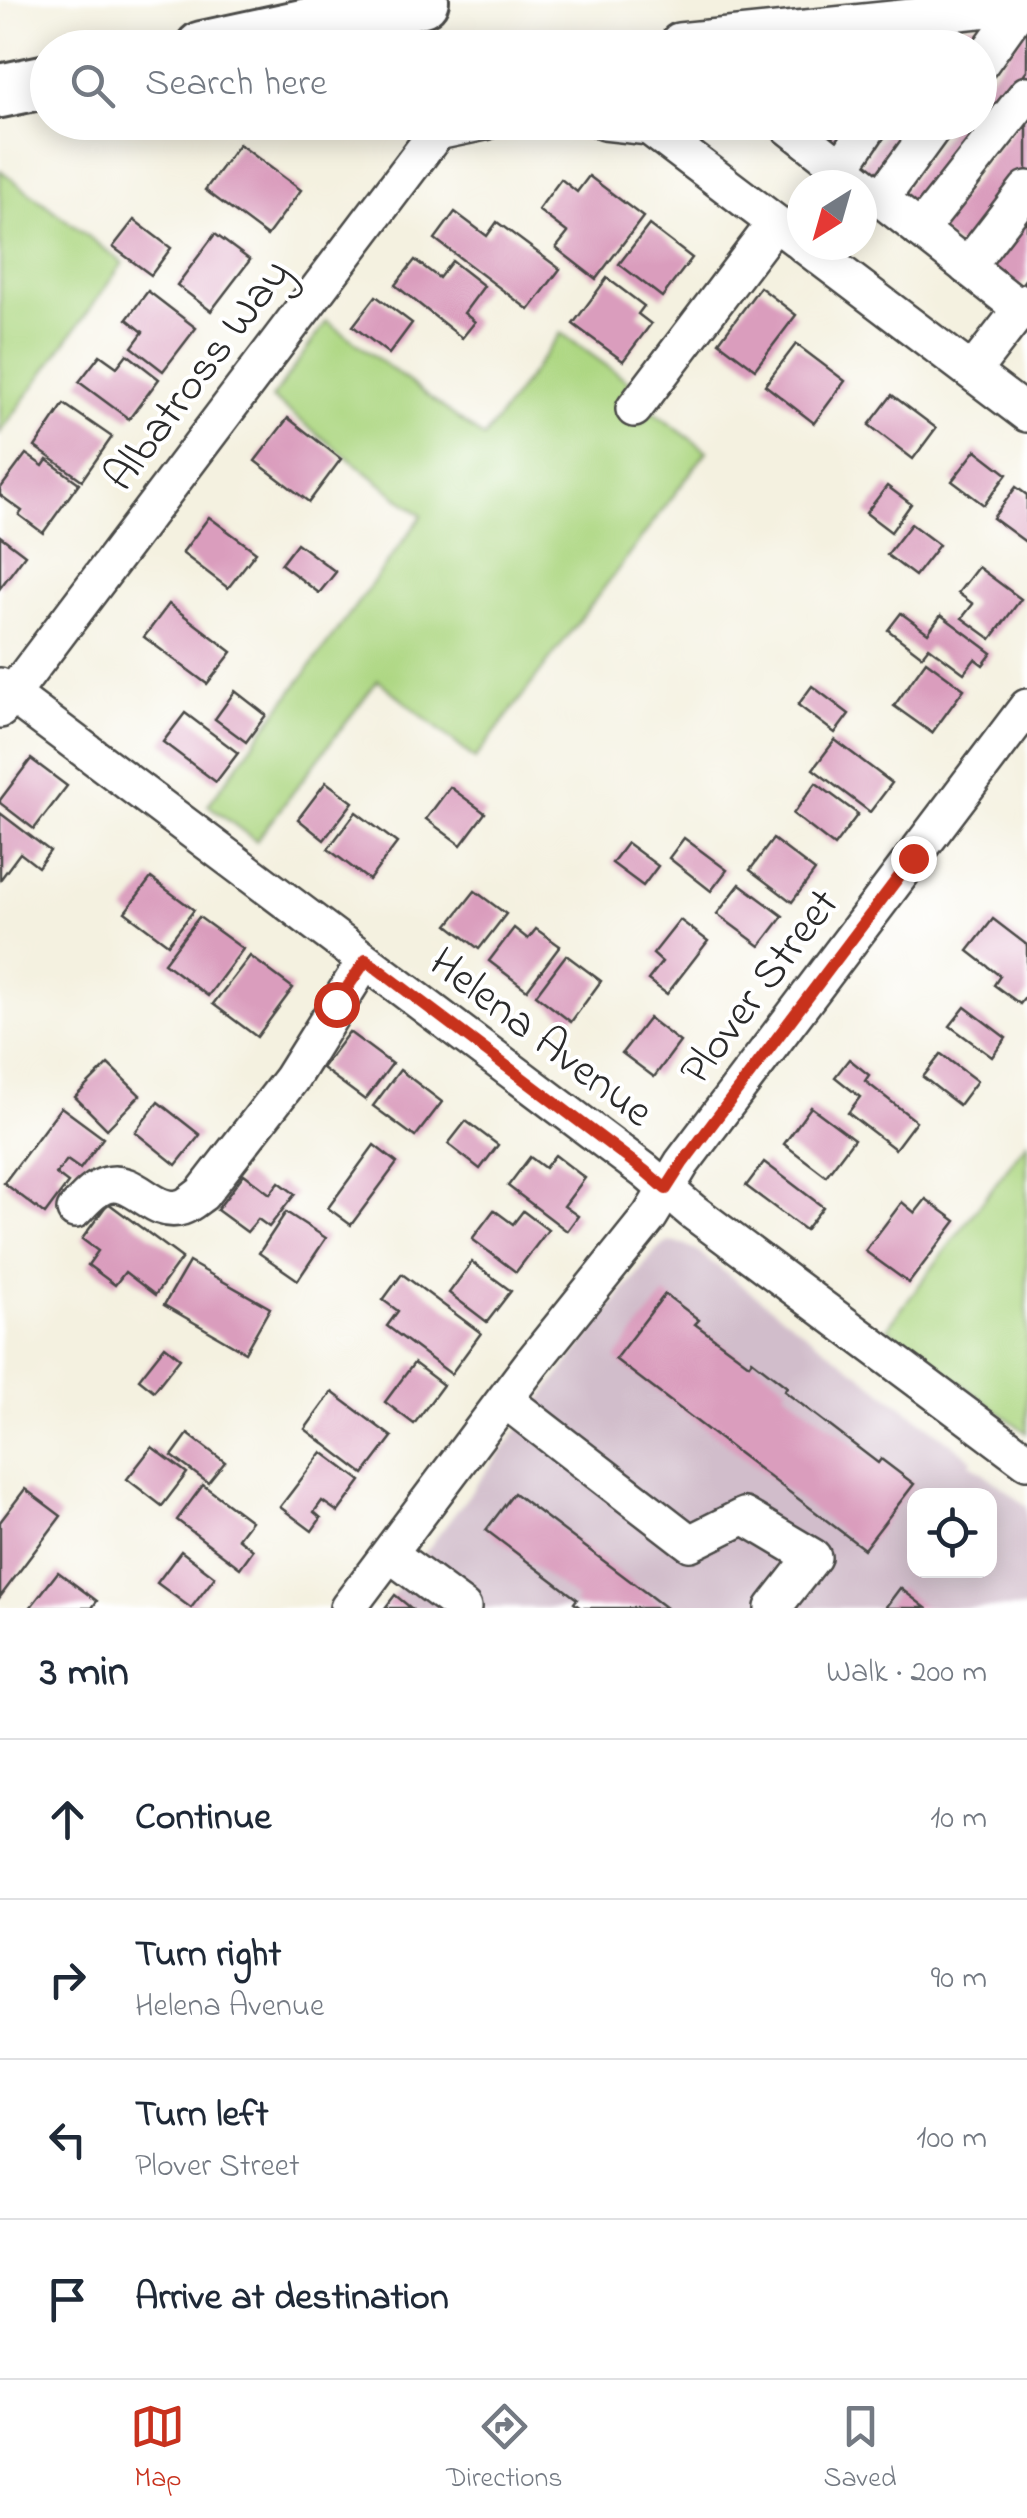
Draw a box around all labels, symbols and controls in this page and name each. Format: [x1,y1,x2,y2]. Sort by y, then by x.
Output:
search box [30,30,997,140]
text: Search here [145,57,327,113]
icon: search [65,58,120,113]
north arrow [787,170,877,260]
street label: Albatross Way [89,246,309,507]
route end [891,836,937,882]
street label: Plover Street [665,876,857,1100]
street label: Helena Avenue [414,933,667,1146]
route start [314,982,360,1028]
map controls [907,1488,997,1578]
button: locate [907,1488,997,1578]
text: 3 min [40,1643,129,1704]
text: Walk · 200 m [826,1650,987,1697]
text: Continue [135,1791,271,1847]
icon: ahead [40,1792,95,1847]
text: 10 m [930,1796,987,1843]
text: Turn right [135,1928,281,1984]
icon: right [40,1952,95,2007]
text: 90 m [931,1956,987,2003]
text: Helena Avenue [135,1984,324,2031]
text: Turn left [135,2088,268,2144]
icon: left [40,2112,95,2167]
text: 100 m [916,2116,987,2163]
text: Plover Street [135,2144,300,2191]
text: Arrive at destination [135,2271,449,2327]
icon: arrive [40,2272,95,2327]
tab: Map [130,2399,185,2500]
tab: Directions [446,2399,563,2500]
tab: Saved [824,2399,897,2500]

